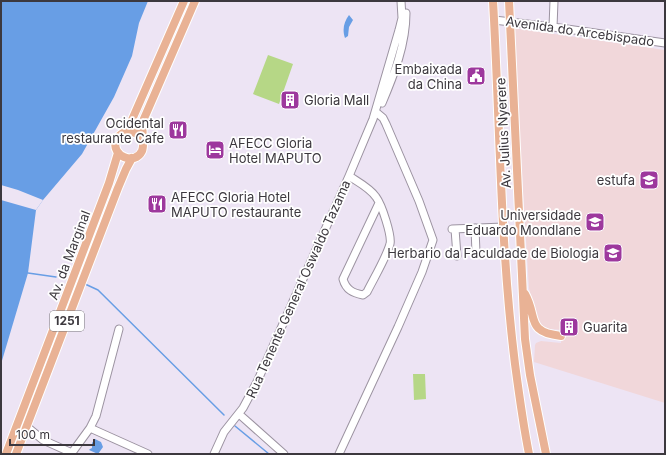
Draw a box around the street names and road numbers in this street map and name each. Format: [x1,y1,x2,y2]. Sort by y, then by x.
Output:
street label: Avenida do Arcebispado [505,13,655,49]
street label: Av. Julius Nyerere [492,77,514,189]
street label: Rua Tenente General Oswaldo Tazama [242,177,354,401]
street label: Av. da Marginal [45,208,93,302]
road number: 1251 [50,311,84,331]

